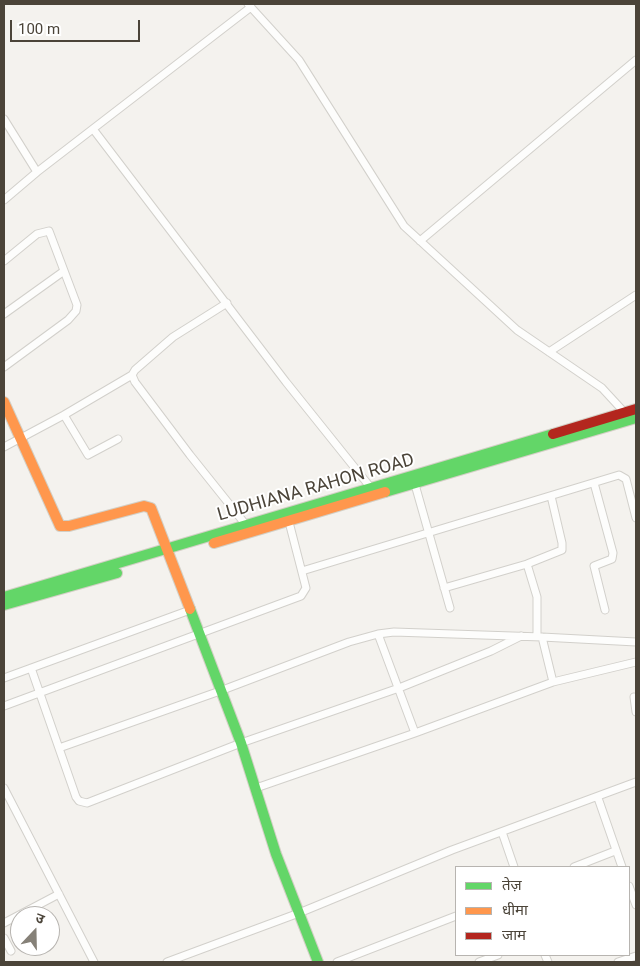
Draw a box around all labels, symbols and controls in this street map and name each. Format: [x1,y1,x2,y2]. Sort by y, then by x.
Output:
scale bar [12,10,142,42]
text: 100 m [18,20,60,38]
street label: LUDHIANA RAHON ROAD [215,450,417,526]
legend [455,866,630,956]
text: तेज़ [502,876,522,894]
text: धीमा [502,901,528,919]
north arrow [10,906,60,956]
text: उ [33,909,47,927]
text: जाम [502,926,526,944]

